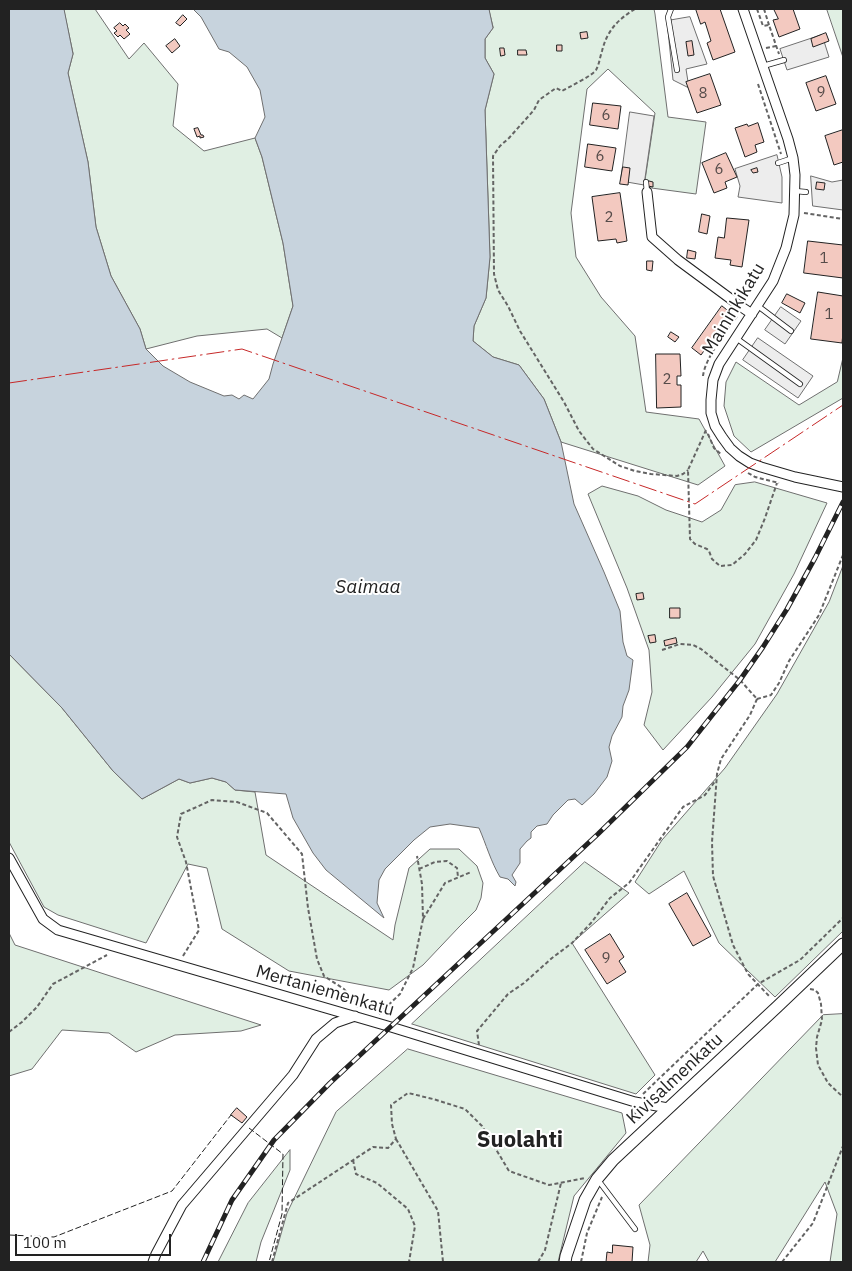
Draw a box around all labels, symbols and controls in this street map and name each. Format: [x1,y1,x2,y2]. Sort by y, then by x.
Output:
house number: 9 [817,84,825,102]
house number: 8 [699,85,707,103]
house number: 6 [602,107,610,125]
house number: 6 [596,148,604,166]
house number: 6 [715,161,723,179]
house number: 2 [605,209,613,227]
house number: 1 [820,250,828,268]
street label: Maininkikatu [698,259,770,359]
house number: 1 [825,306,833,324]
house number: 2 [663,371,671,389]
water label: Saimaa [335,577,401,599]
house number: 9 [602,950,610,968]
street label: Mertaniemenkatu [253,961,397,1021]
street label: Kivisalmenkatu [622,1029,728,1129]
district label: Suolahti [477,1128,563,1154]
scale bar [18,1224,174,1256]
text: 100 m [23,1233,67,1252]

